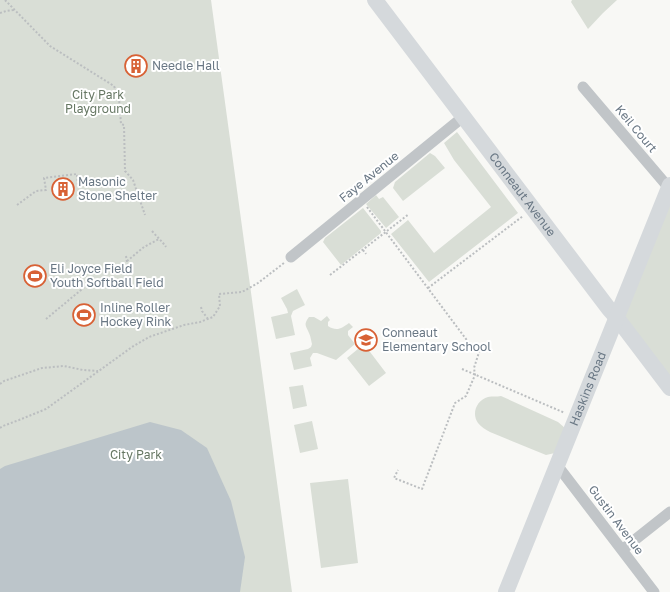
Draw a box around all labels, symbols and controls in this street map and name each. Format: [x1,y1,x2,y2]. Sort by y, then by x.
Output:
building icon: Needle Hall [123,53,149,79]
place label: Needle Hall [152,58,220,73]
park label: City Park Playground [65,87,131,116]
street label: Keil Court [612,102,661,156]
street label: Faye Avenue [336,148,402,205]
street label: Conneaut Avenue [486,149,559,239]
place label: Masonic Stone Shelter [78,174,157,203]
building icon: Masonic Stone Shelter [50,176,76,202]
place label: Eli Joyce Field Youth Softball Field [50,261,164,290]
sports icon: Eli Joyce Field Youth Softball Field [22,263,48,289]
place label: Inline Roller Hockey Rink [100,300,172,329]
sports icon: Inline Roller Hockey Rink [71,302,97,328]
place label: Conneaut Elementary School [382,325,491,354]
school or university icon: Conneaut Elementary School [353,327,379,353]
street label: Haskins Road [566,349,609,428]
park label: City Park [110,447,162,462]
street label: Gustin Avenue [585,482,647,557]

